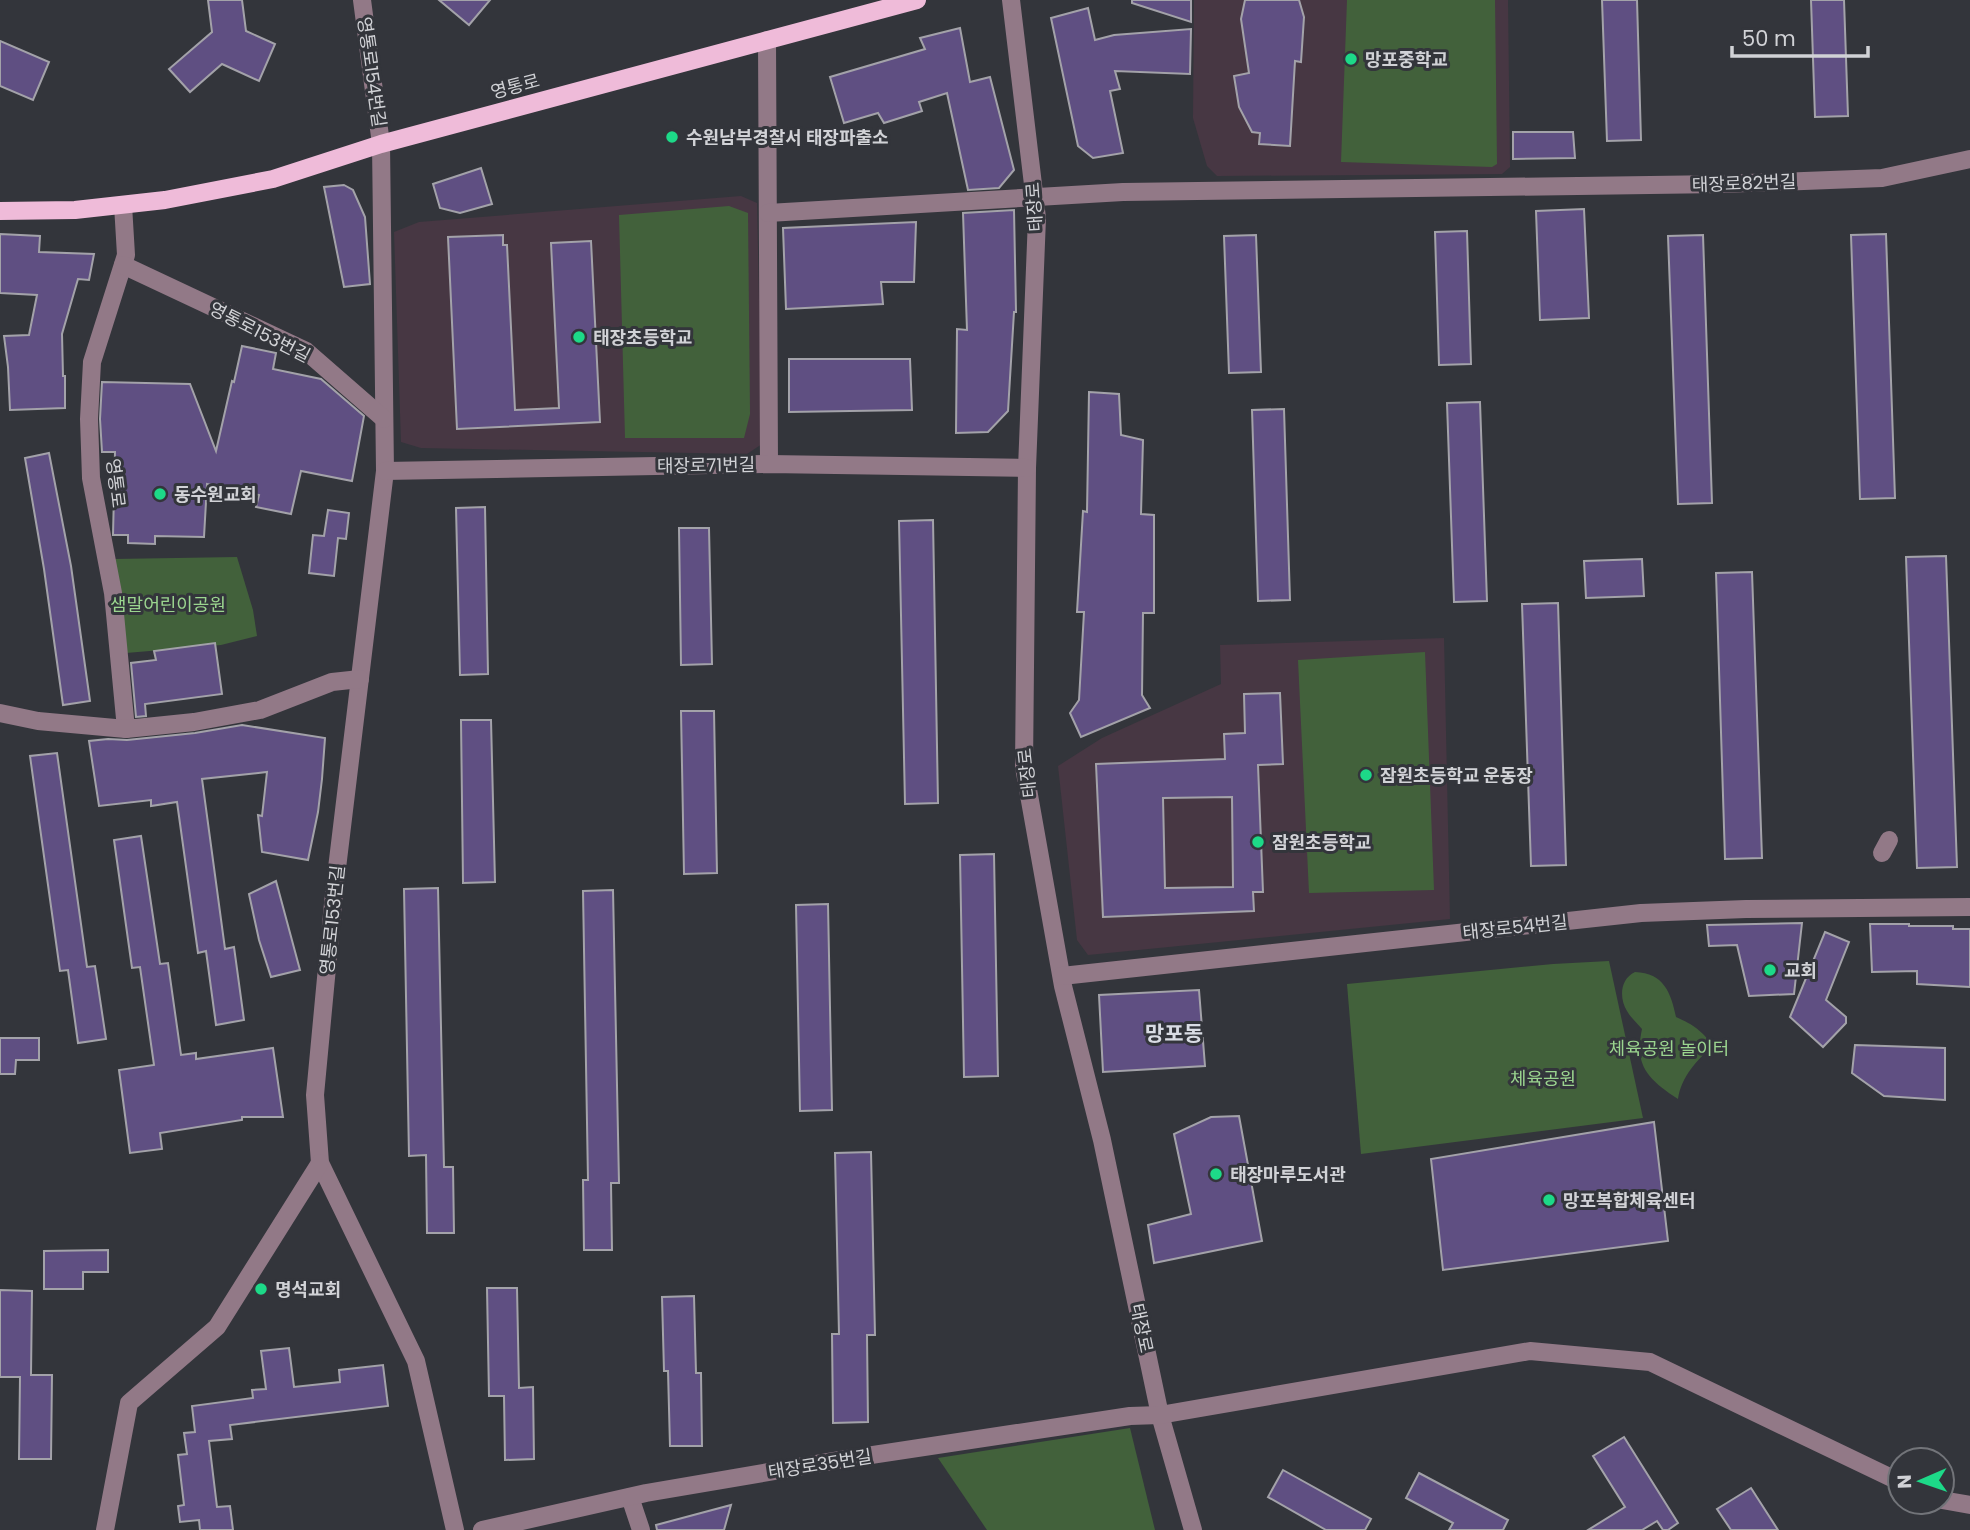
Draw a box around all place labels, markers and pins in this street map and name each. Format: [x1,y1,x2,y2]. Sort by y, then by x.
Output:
place label: 망포중학교 [1365,47,1448,72]
marker: 망포중학교 [1343,51,1359,67]
place label: 수원남부경찰서 태장파출소 [686,125,889,150]
marker: 수원남부경찰서 태장파출소 [664,129,680,145]
place label: 태장초등학교 [593,325,692,350]
marker: 태장초등학교 [571,329,587,345]
place label: 동수원교회 [174,482,257,507]
marker: 동수원교회 [152,486,168,502]
place label: 잠원초등학교 운동장 [1380,763,1533,788]
marker: 잠원초등학교 운동장 [1358,767,1374,783]
place label: 잠원초등학교 [1272,830,1371,855]
marker: 잠원초등학교 [1250,834,1266,850]
place label: 교회 [1784,958,1817,983]
marker: 교회 [1762,962,1778,978]
place label: 태장마루도서관 [1230,1162,1346,1187]
marker: 태장마루도서관 [1208,1166,1224,1182]
place label: 망포복합체육센터 [1563,1188,1695,1213]
marker: 망포복합체육센터 [1541,1192,1557,1208]
place label: 명석교회 [275,1277,341,1302]
marker: 명석교회 [253,1281,269,1297]

